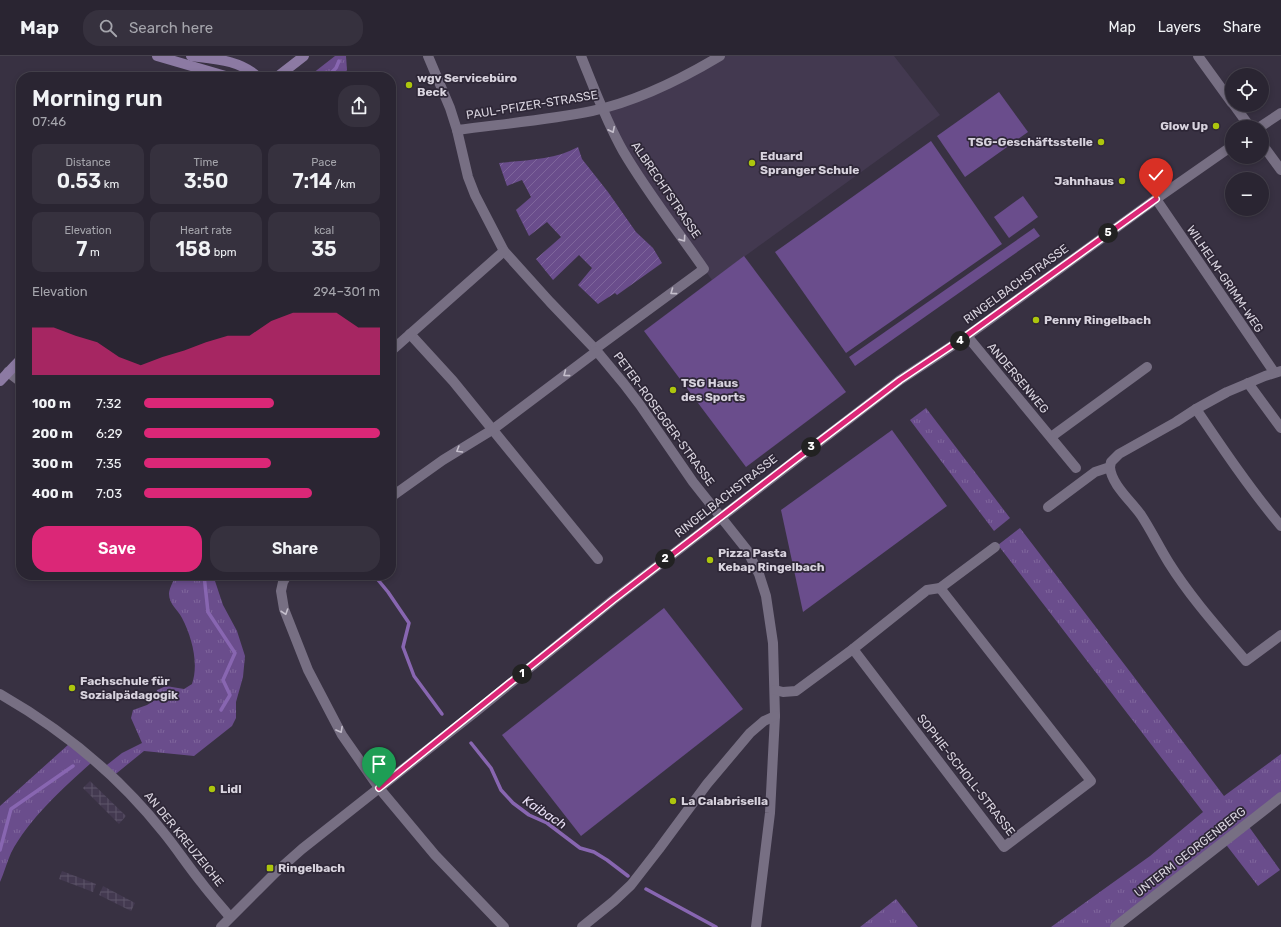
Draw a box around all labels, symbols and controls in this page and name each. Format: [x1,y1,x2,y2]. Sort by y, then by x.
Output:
search box [83,10,363,46]
text: Map [20,16,59,39]
icon: search [97,17,119,39]
text: Search here [129,19,213,37]
text: Map [1109,19,1136,36]
text: Layers [1158,19,1201,36]
text: Share [1223,19,1261,36]
map controls [1225,68,1269,216]
button: locate [1225,68,1269,112]
place label: wgv Servicebüro Beck [417,71,517,99]
marker: wgv Servicebüro Beck [404,80,414,90]
text: Morning run [32,85,163,112]
button: share [338,85,380,127]
street label: PAUL-PFIZER-STRASSE [465,88,599,122]
text: 07:46 [32,114,66,129]
place label: Glow Up [1160,119,1208,133]
button: + [1225,120,1269,164]
marker: Glow Up [1211,121,1221,131]
one-way arrow [607,126,615,134]
place label: TSG-Geschäftsstelle [968,135,1093,149]
marker: TSG-Geschäftsstelle [1096,137,1106,147]
street label: ALBRECHTSTRASSE [628,139,704,241]
place label: Eduard Spranger Schule [760,149,859,177]
text: Distance [65,156,111,169]
text: Time [194,156,218,169]
text: Pace [311,156,337,169]
marker: Eduard Spranger Schule [747,158,757,168]
pin [1139,158,1173,199]
icon: check [1145,164,1167,186]
text: 0.53 [57,169,101,193]
text: 3:50 [184,169,228,193]
text: 7:14 [292,169,332,193]
button: − [1225,172,1269,216]
place label: Jahnhaus [1054,174,1114,188]
marker: Jahnhaus [1117,176,1127,186]
text: km [101,178,119,191]
text: /km [332,178,356,191]
pin: 5 [1098,223,1118,243]
street label: WILHELM-GRIMM-WEG [1184,223,1266,335]
text: Elevation [64,224,112,237]
text: Heart rate [180,224,232,237]
text: kcal [314,224,334,237]
text: 5 [1104,226,1112,239]
one-way arrow [678,235,686,242]
text: 7 [76,237,87,261]
text: 158 [175,237,211,261]
text: 35 [311,237,337,261]
street label: RINGELBACHSTRASSE [961,241,1071,327]
text: m [87,246,100,259]
text: bpm [211,246,237,259]
text: Elevation [32,284,88,299]
text: 294–301 m [313,284,380,299]
one-way arrow [670,287,677,295]
place label: Penny Ringelbach [1044,313,1151,327]
marker: Penny Ringelbach [1031,315,1041,325]
pin: 4 [950,331,970,351]
text: 4 [956,334,964,347]
street label: ANDERSENWEG [984,340,1052,416]
street label: PETER-ROSEGGER-STRASSE [611,349,717,489]
one-way arrow [563,370,570,377]
place label: TSG Haus des Sports [681,376,746,404]
marker: TSG Haus des Sports [668,385,678,395]
text: 100 m [32,396,71,411]
text: 7:32 [96,396,121,411]
text: 200 m [32,426,73,441]
text: 6:29 [96,426,123,441]
pin: 3 [801,437,821,457]
text: 3 [807,440,815,453]
one-way arrow [456,445,463,452]
street label: RINGELBACHSTRASSE [672,452,780,540]
text: 300 m [32,456,73,471]
text: 7:35 [96,456,122,471]
text: 400 m [32,486,73,501]
text: 7:03 [96,486,122,501]
button: Save [32,526,202,572]
button: Share [210,526,380,572]
place label: Pizza Pasta Kebap Ringelbach [718,546,825,574]
pin: 2 [655,549,675,569]
text: 2 [661,552,669,565]
marker: Pizza Pasta Kebap Ringelbach [705,555,715,565]
one-way arrow [280,609,289,616]
pin: 1 [512,664,532,684]
text: 1 [519,667,525,680]
place label: Fachschule für Sozialpädagogik [80,674,178,702]
marker: Fachschule für Sozialpädagogik [67,683,77,693]
street label: SOPHIE-SCHOLL-STRASSE [914,711,1018,839]
one-way arrow [335,726,342,733]
pin [362,747,396,788]
icon: arrive [368,753,390,775]
place label: Lidl [220,782,242,796]
marker: Lidl [207,784,217,794]
street label: AN DER KREUZEICHE [141,789,227,889]
water label: Kaibach [520,793,569,832]
place label: La Calabrisella [681,794,768,808]
marker: La Calabrisella [668,796,678,806]
street label: UNTERM GEORGENBERG [1131,804,1249,900]
place label: Ringelbach [278,861,345,875]
marker: Ringelbach [265,863,275,873]

